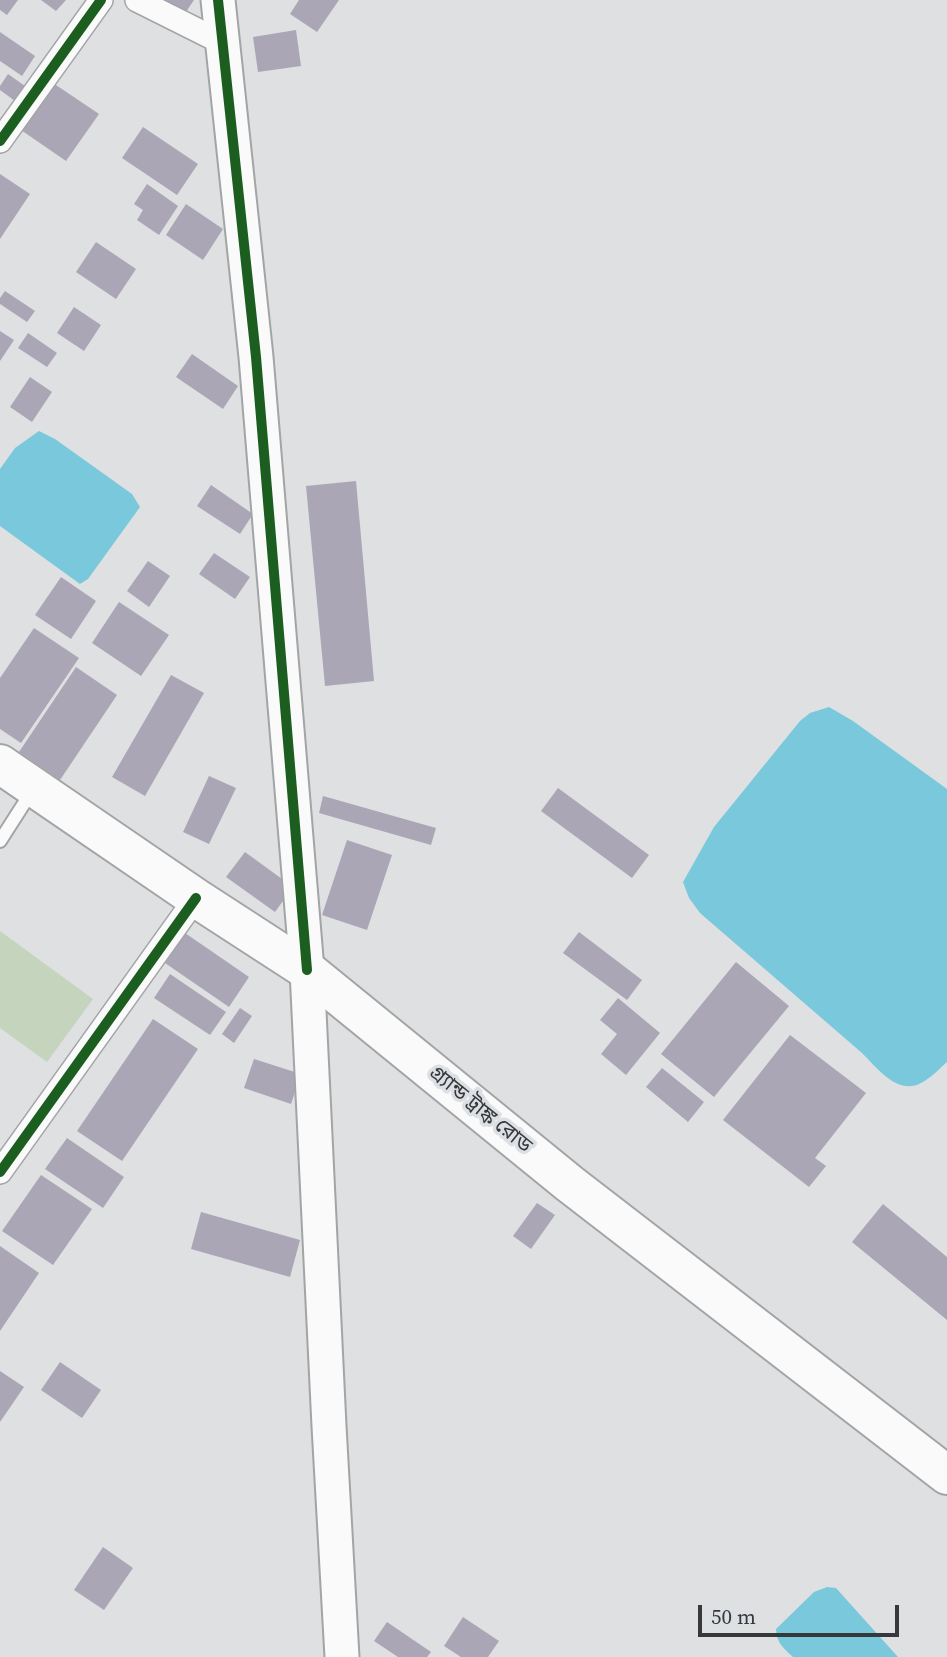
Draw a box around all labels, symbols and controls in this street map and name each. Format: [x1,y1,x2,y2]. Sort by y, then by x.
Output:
street label: গ্র্যান্ড ট্রাঙ্ক রোড [424,1061,536,1159]
scale bar [702,1590,903,1634]
text: 50 m [711,1602,756,1631]

